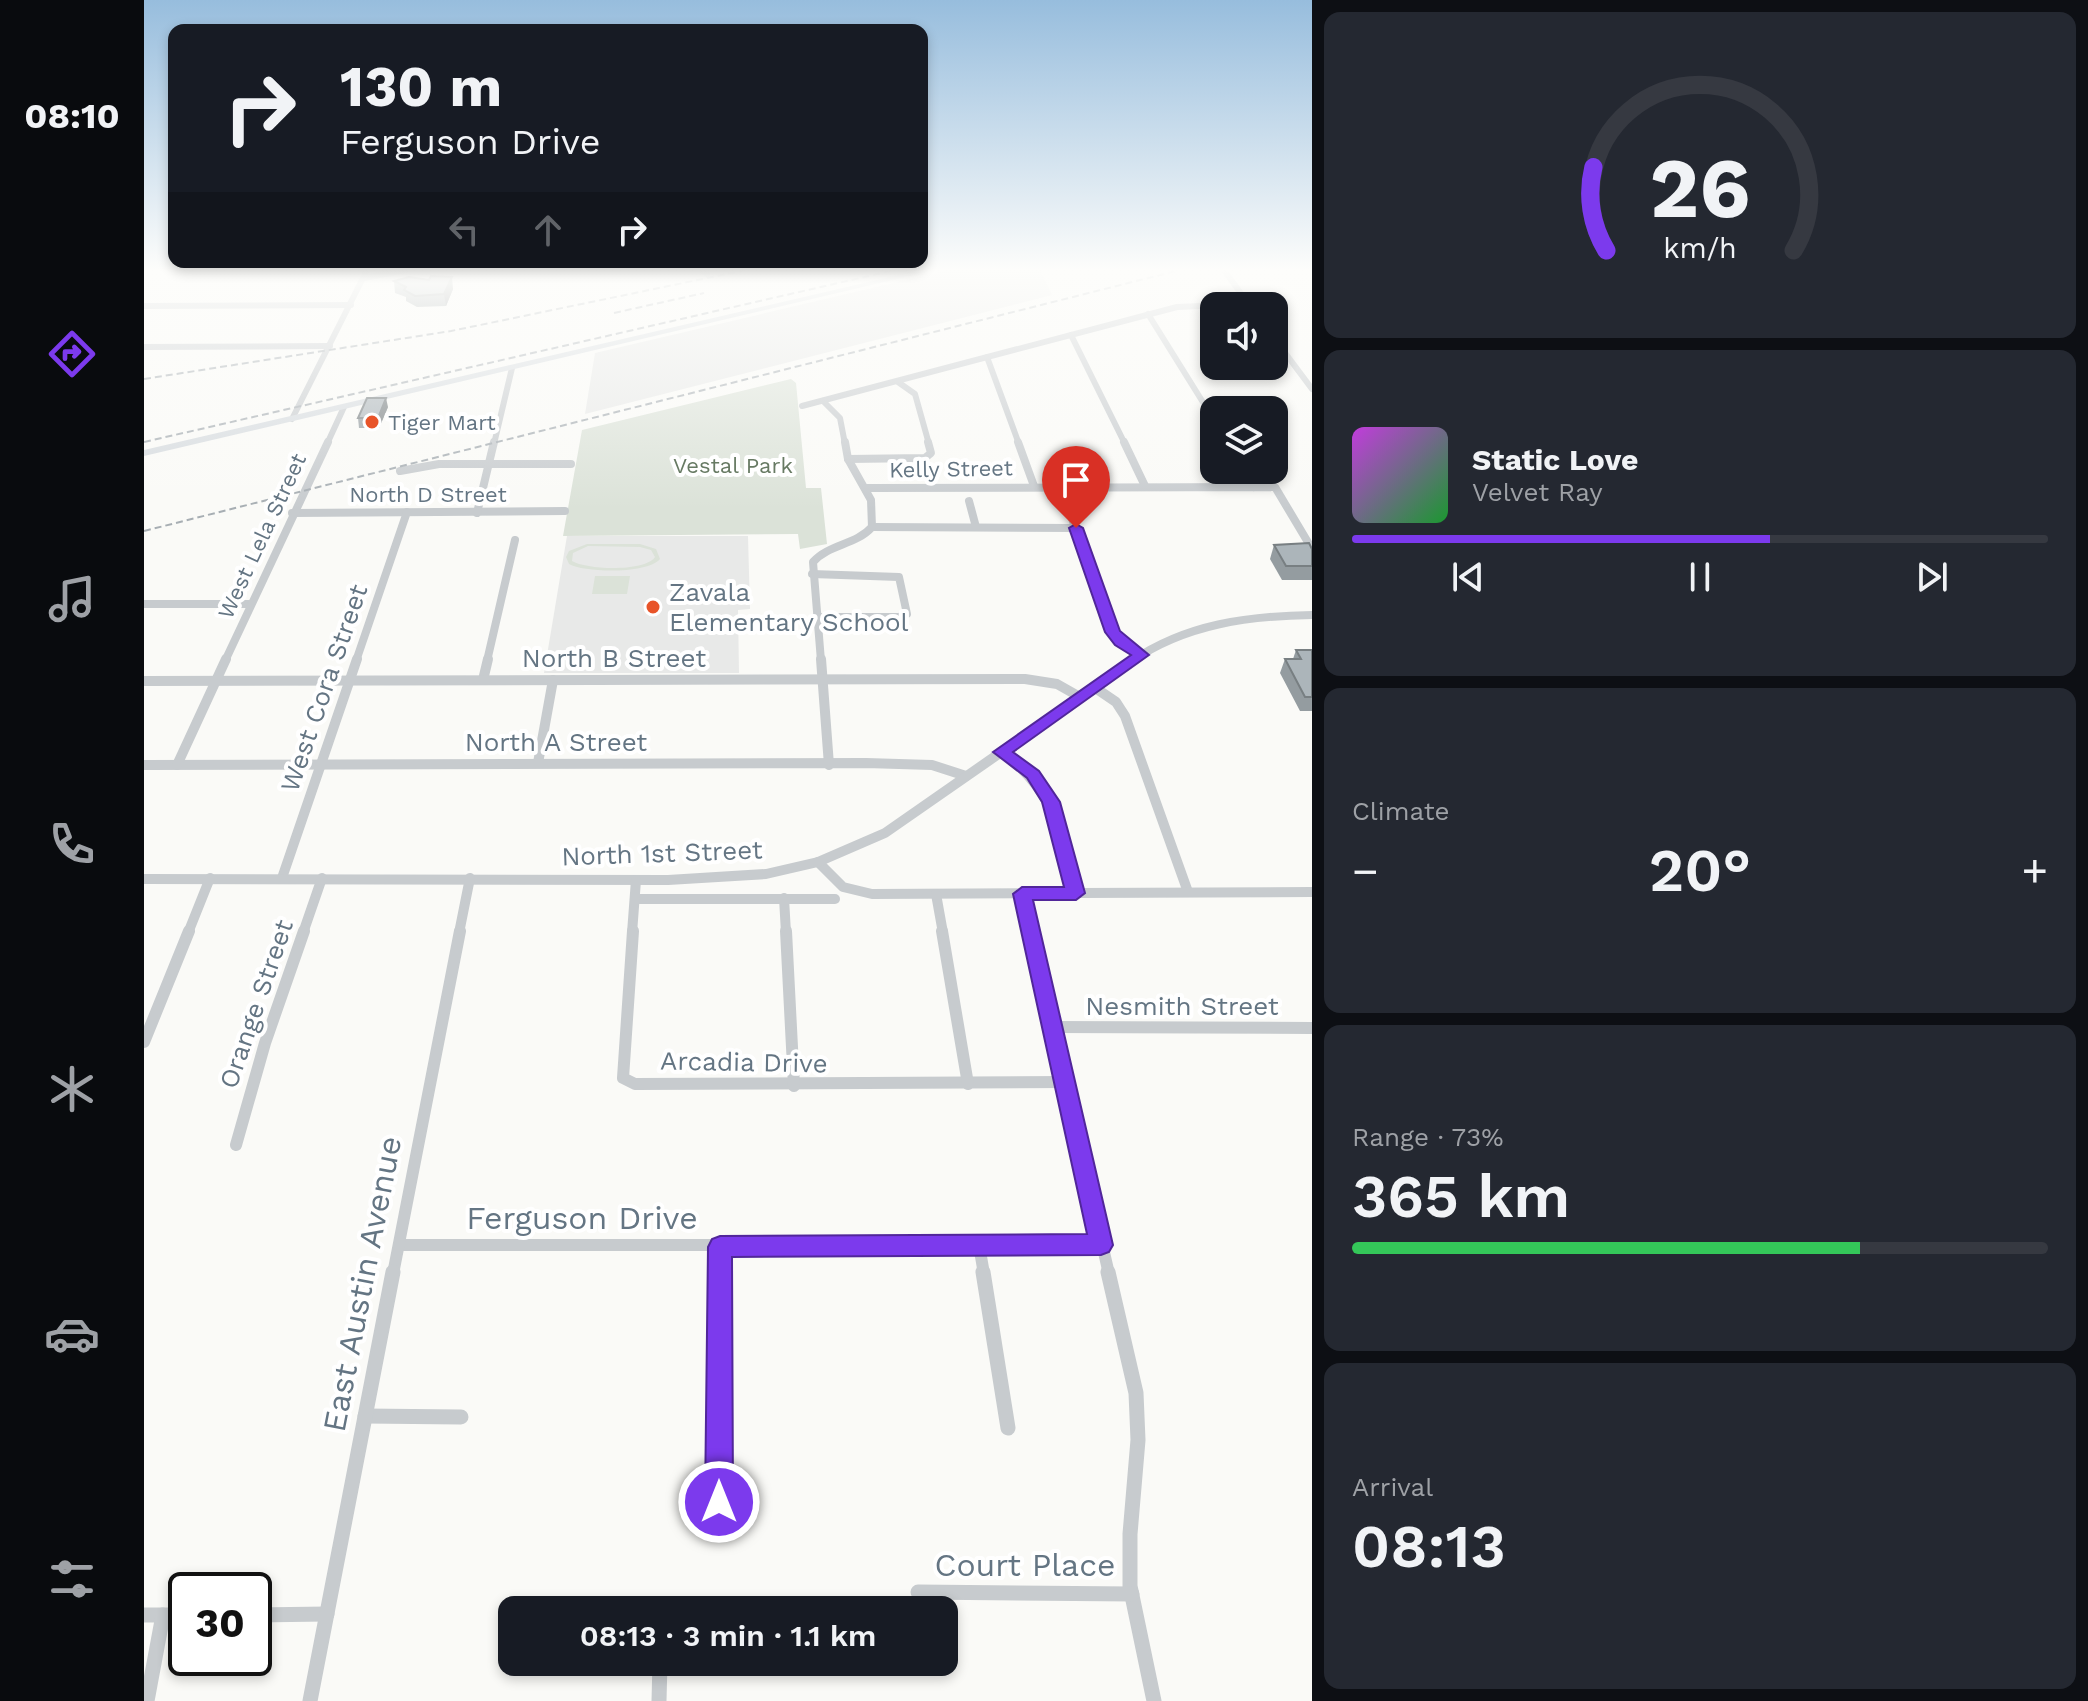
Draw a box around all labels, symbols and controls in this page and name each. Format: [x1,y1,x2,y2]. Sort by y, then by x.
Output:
text: 130 m [340,54,502,120]
icon: right [208,56,312,160]
text: 08:10 [24,95,120,137]
text: Ferguson Drive [340,121,601,163]
text: 26 [1650,139,1750,236]
icon: left [442,208,486,252]
icon: ahead [526,208,570,252]
icon: right [610,208,654,252]
text: km/h [1663,231,1737,265]
map controls [1200,292,1288,484]
button: sound [1200,292,1288,380]
icon: directions [44,326,100,382]
button: layers [1200,396,1288,484]
place label: Tiger Mart [388,410,496,435]
marker: Tiger Mart [363,413,381,431]
text: Static Love [1472,442,1638,477]
pin [1042,446,1110,528]
street label: West Lela Street [213,449,311,623]
park label: Vestal Park [673,453,793,478]
street label: Kelly Street [889,455,1013,483]
icon: arrive [1054,458,1098,502]
text: Velvet Ray [1472,477,1603,507]
street label: North D Street [349,482,507,507]
icon: previous [1446,555,1490,599]
icon: pause [1678,555,1722,599]
icon: next [1910,555,1954,599]
icon: music [44,571,100,627]
place label: Zavala Elementary School [669,577,909,637]
street label: West Cora Street [274,580,374,796]
marker: Zavala Elementary School [644,598,662,616]
street label: North B Street [522,643,706,673]
street label: North A Street [465,727,647,757]
text: Climate [1352,796,1450,826]
icon: phone [44,816,100,872]
street label: North 1st Street [561,834,763,872]
text: 20° [1649,835,1751,906]
text: − [1352,845,1379,897]
text: + [2021,845,2048,897]
street label: Orange Street [213,916,299,1092]
street label: Nesmith Street [1085,991,1279,1021]
street label: Arcadia Drive [660,1046,828,1078]
icon: climate [44,1061,100,1117]
text: Range · 73% [1352,1122,1504,1152]
street label: East Austin Avenue [315,1133,409,1435]
text: 365 km [1352,1161,1570,1232]
street label: Ferguson Drive [466,1199,698,1237]
icon: car [44,1306,100,1362]
position arrow [677,1460,761,1544]
text: Arrival [1352,1472,1433,1502]
text: 08:13 [1352,1511,1506,1582]
street label: Court Place [934,1546,1116,1584]
icon: filters [44,1551,100,1607]
speed limit sign: 30 [168,1572,272,1676]
text: 08:13 · 3 min · 1.1 km [580,1618,876,1653]

